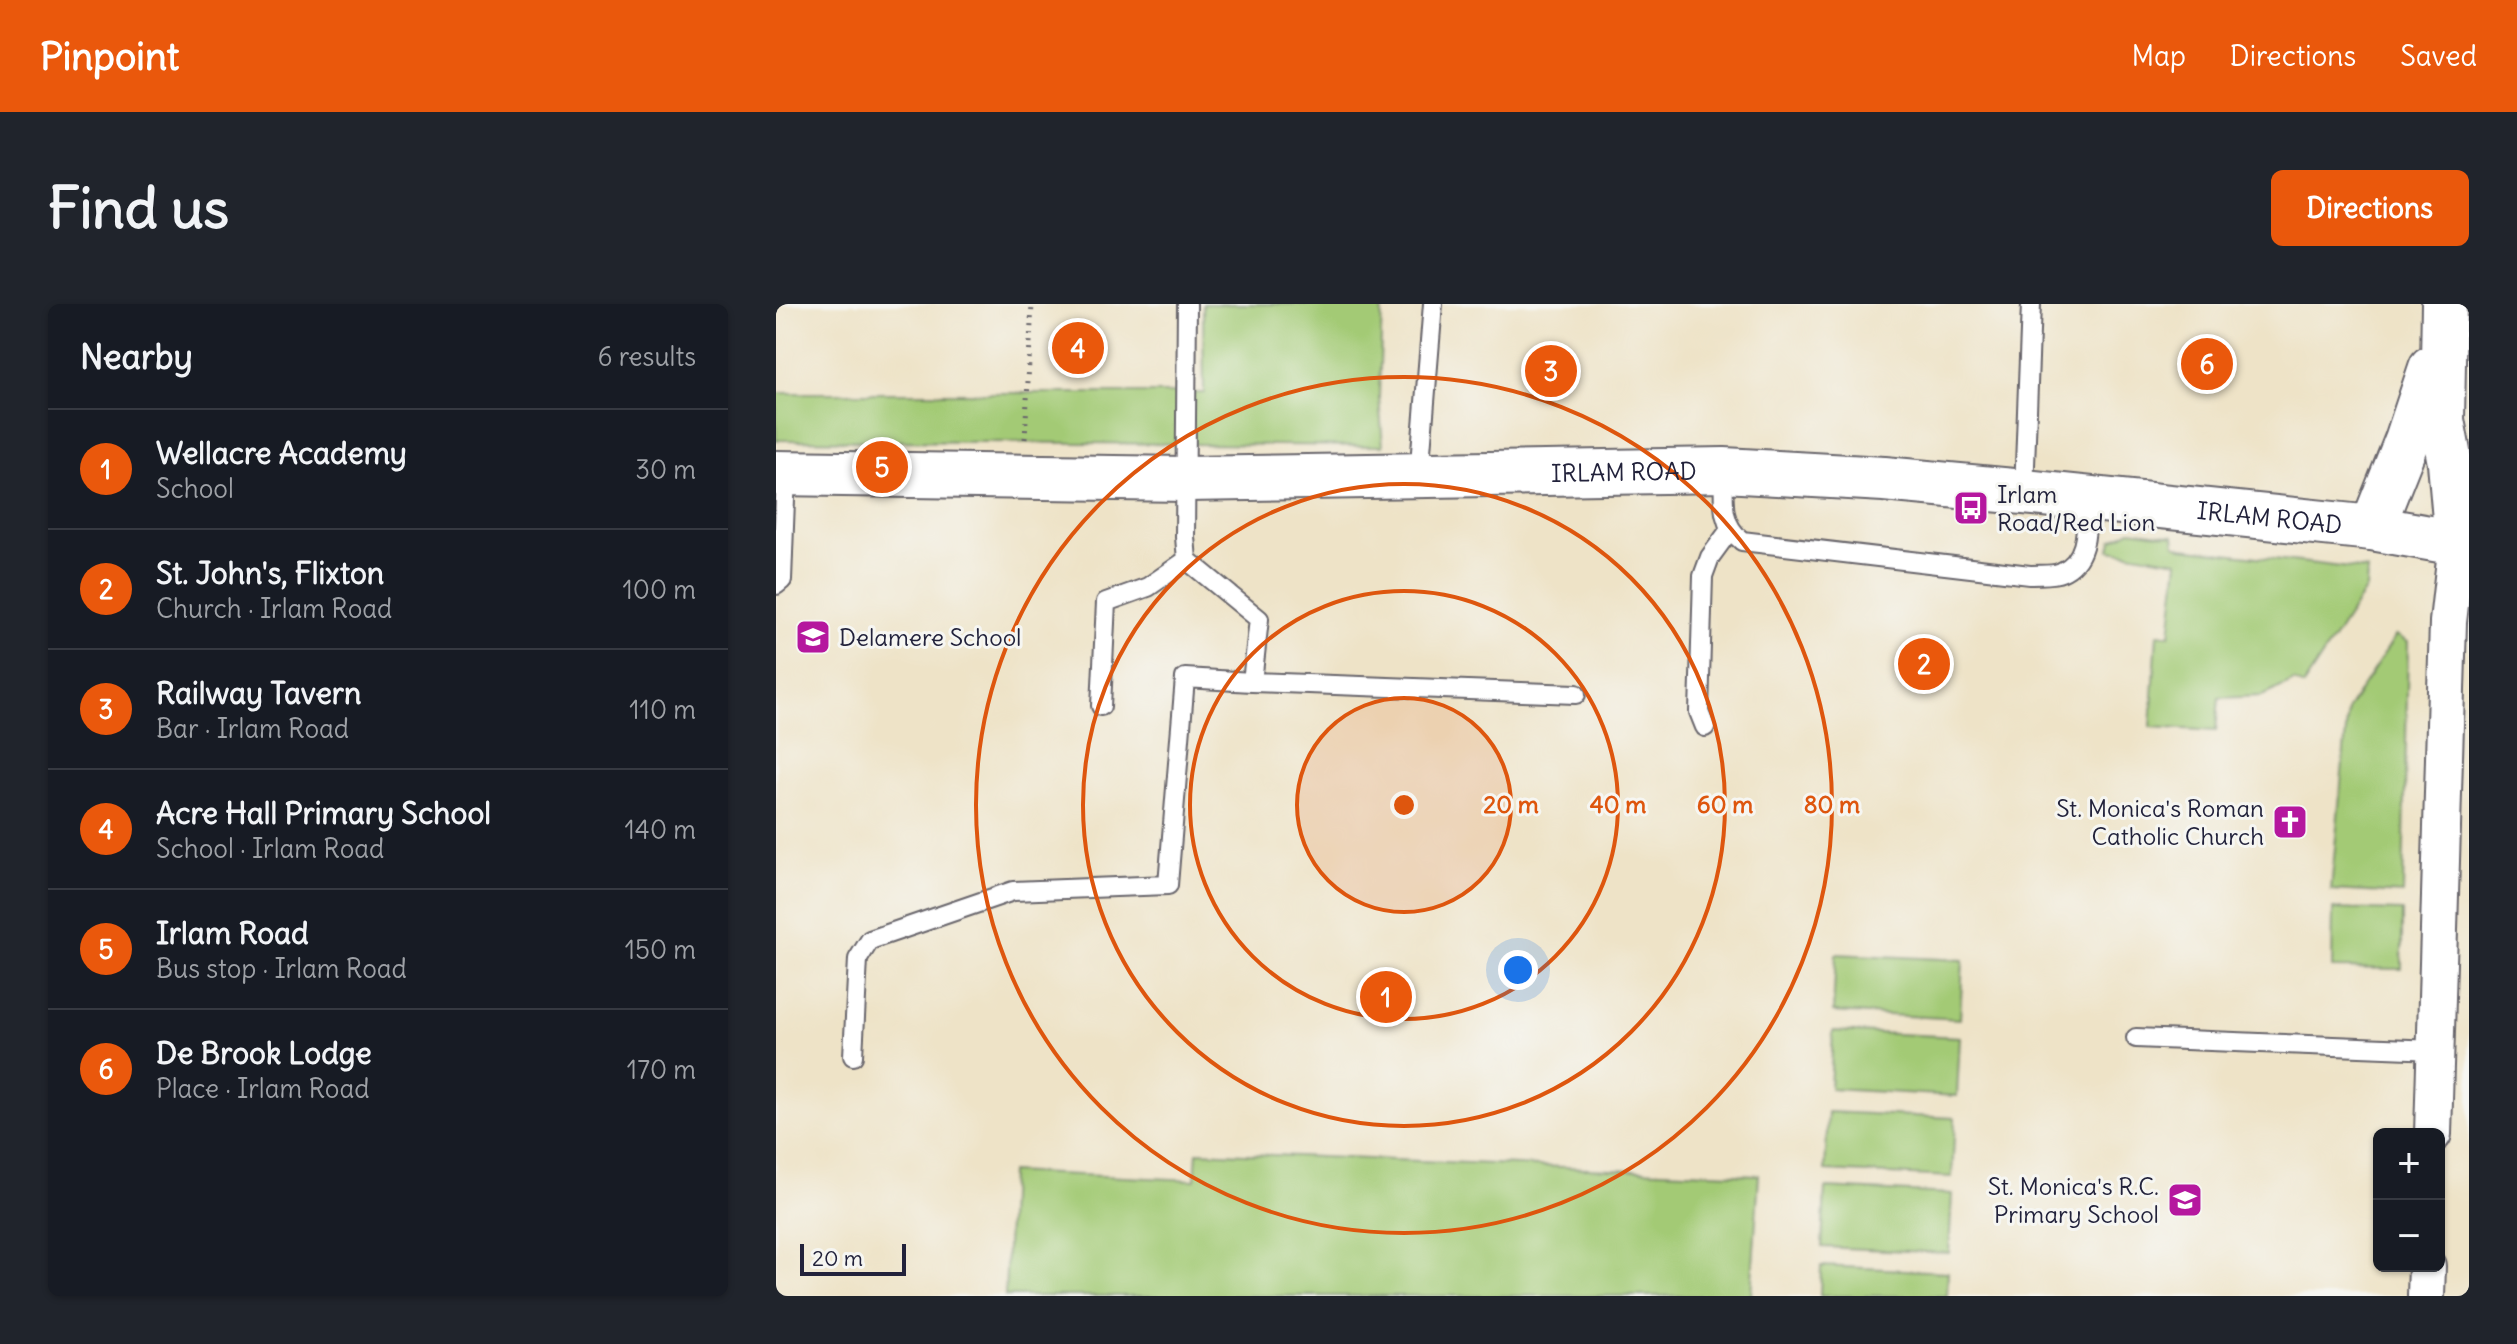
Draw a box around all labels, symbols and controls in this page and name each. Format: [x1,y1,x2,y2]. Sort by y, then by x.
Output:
text: Pinpoint [40,33,179,80]
text: Map [2131,38,2186,74]
text: Directions [2230,38,2356,74]
text: Saved [2400,38,2477,74]
button: Directions [2271,170,2469,246]
text: Find us [48,173,229,243]
pin: 4 [1052,318,1104,378]
pin: 6 [2181,334,2233,394]
text: Nearby [80,335,193,378]
text: 6 results [598,340,696,373]
pin: 3 [1525,341,1577,401]
text: Wellacre Academy [156,434,407,472]
pin: 5 [856,437,908,497]
text: 1 [101,453,111,486]
text: 30 m [635,453,696,486]
street label: IRLAM ROAD [1551,455,1697,488]
text: School [156,472,234,505]
place label: Irlam Road/Red Lion [1997,479,2155,537]
bus stop icon: Irlam Road/Red Lion [1952,489,1990,527]
street label: IRLAM ROAD [2196,495,2344,540]
text: St. John's, Flixton [156,554,384,592]
text: 2 [99,573,113,606]
text: 100 m [622,573,696,606]
text: Church · Irlam Road [156,592,392,625]
school or university icon: Delamere School [794,618,832,656]
place label: Delamere School [839,622,1022,652]
pin: 2 [1898,634,1950,694]
text: Railway Tavern [156,674,361,712]
text: 3 [99,693,113,726]
text: 110 m [629,693,696,726]
text: Bar · Irlam Road [156,712,349,745]
text: 20 m [1483,789,1539,819]
text: 40 m [1590,789,1646,819]
text: 60 m [1697,789,1753,819]
text: 80 m [1804,789,1860,819]
centre of rings [1390,791,1418,819]
place label: St. Monica's Roman Catholic Church [2056,793,2264,851]
text: Acre Hall Primary School [156,794,491,832]
church icon: St. Monica's Roman Catholic Church [2271,803,2309,841]
text: 4 [98,813,114,846]
text: 140 m [625,813,696,846]
text: School · Irlam Road [156,832,384,865]
text: Irlam Road [156,914,309,952]
text: 5 [99,933,113,966]
text: 150 m [625,933,696,966]
your location [1498,950,1538,990]
text: Bus stop · Irlam Road [156,952,407,985]
pin: 1 [1360,967,1412,1027]
text: De Brook Lodge [156,1034,372,1072]
text: 6 [98,1053,114,1086]
text: 170 m [627,1053,696,1086]
text: Place · Irlam Road [156,1072,370,1105]
map controls [2373,1128,2445,1272]
button: + [2373,1128,2445,1200]
place label: St. Monica's R.C. Primary School [1988,1171,2159,1229]
school or university icon: St. Monica's R.C. Primary School [2166,1181,2204,1219]
button: − [2373,1200,2445,1272]
scale bar [800,1240,906,1276]
text: 20 m [812,1244,863,1272]

